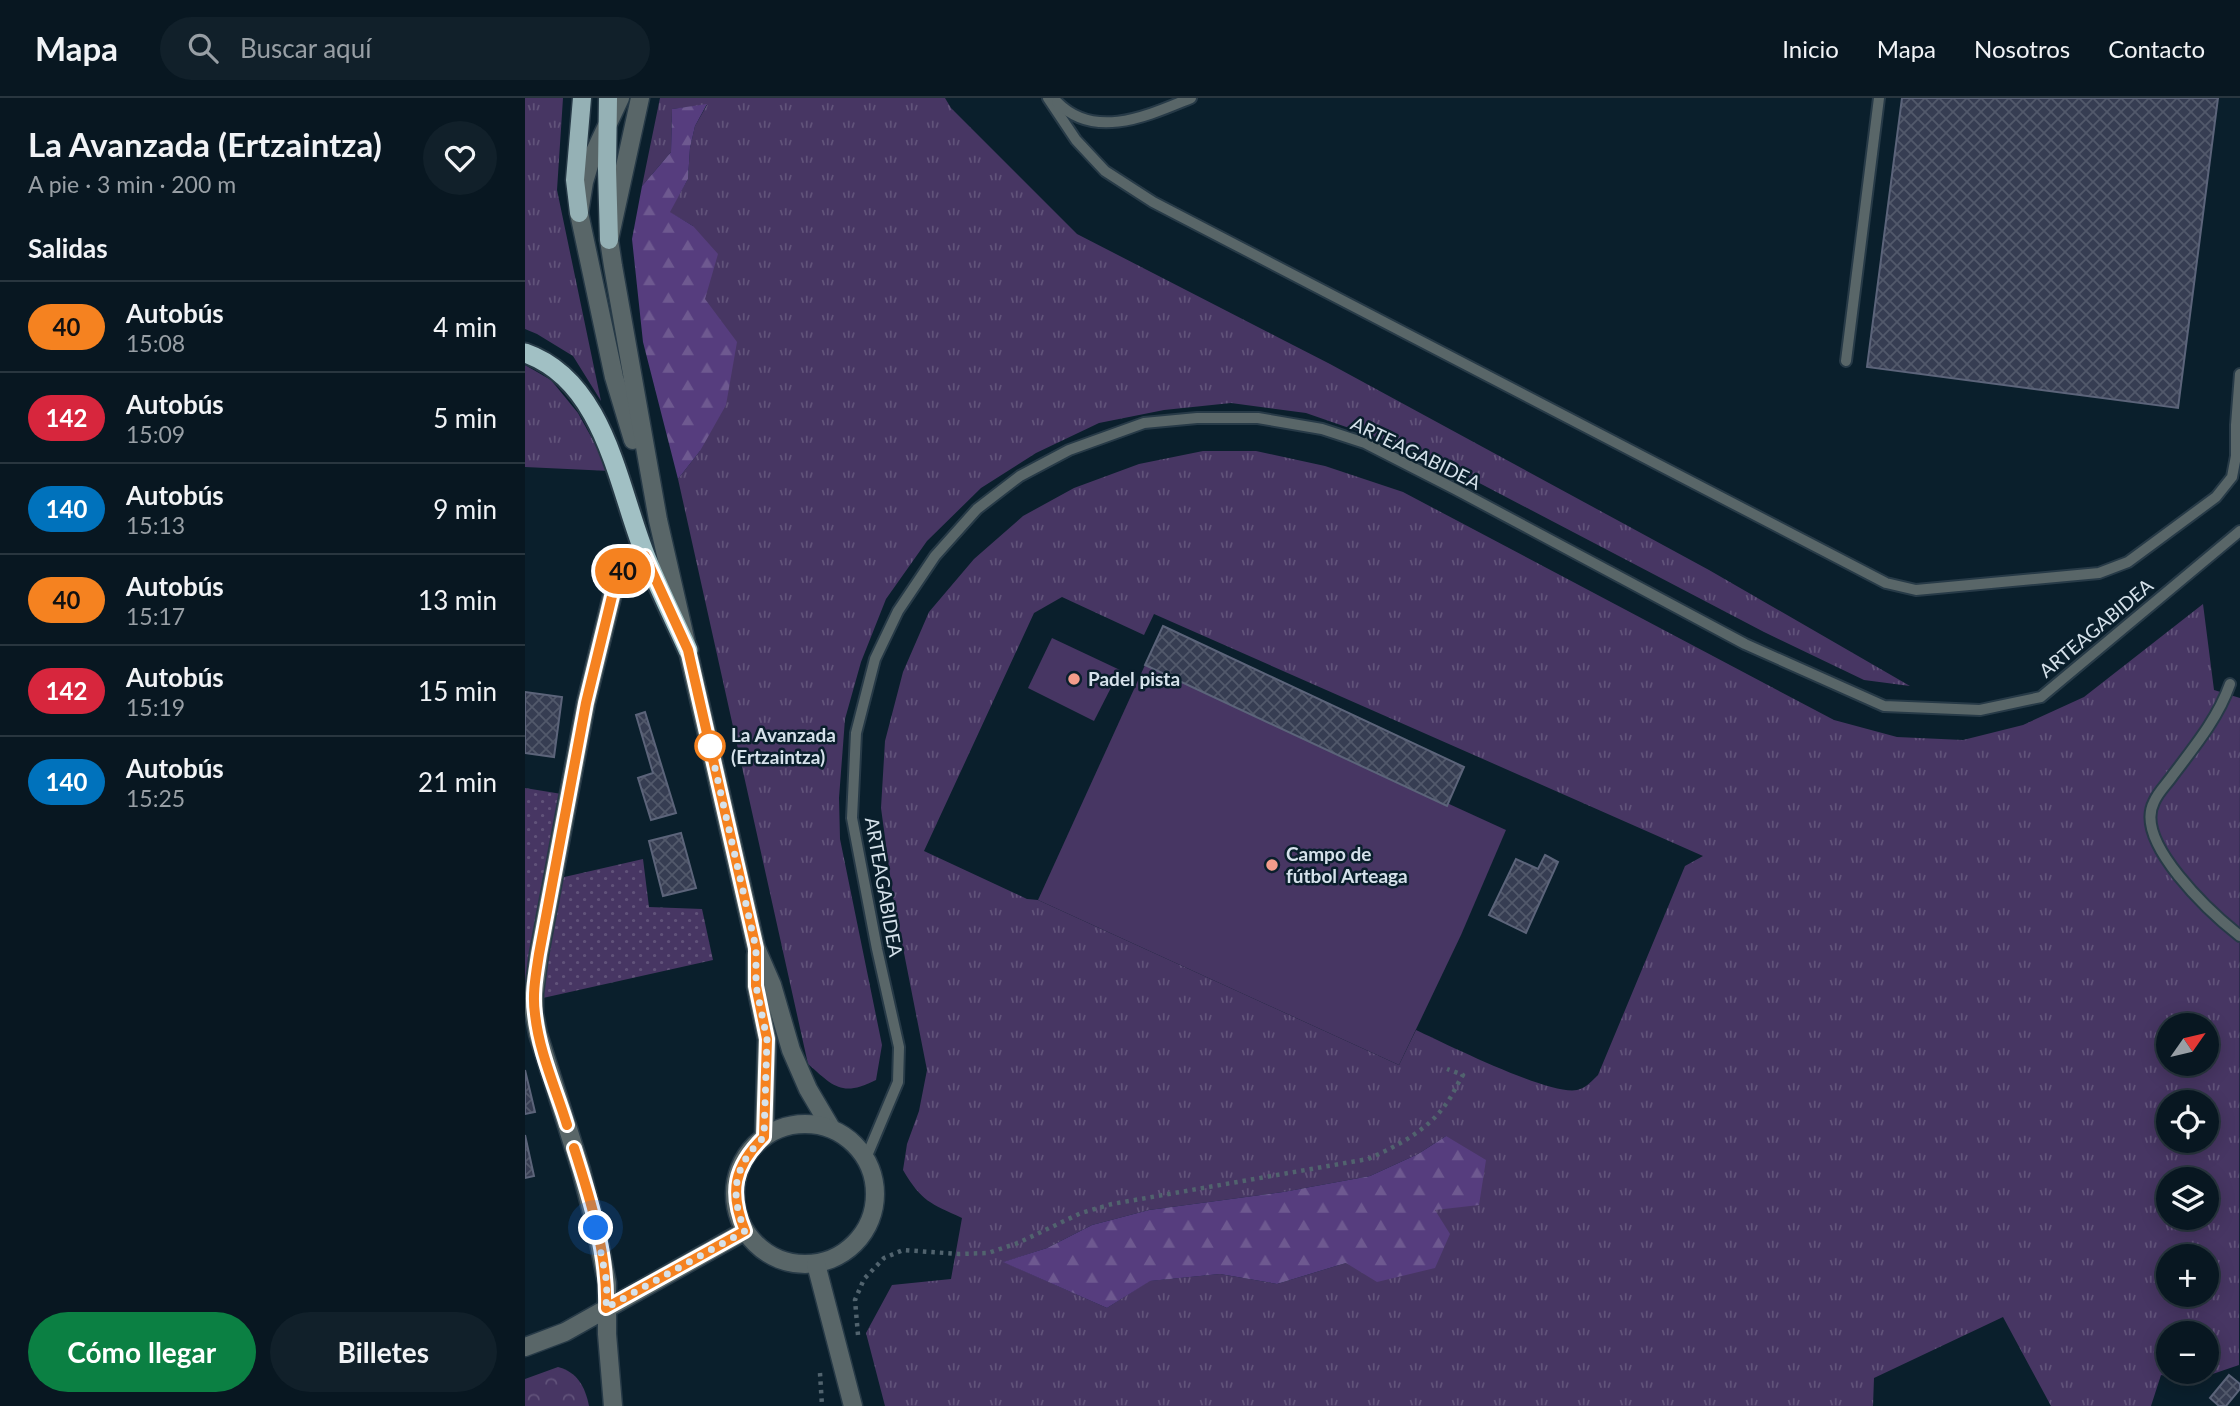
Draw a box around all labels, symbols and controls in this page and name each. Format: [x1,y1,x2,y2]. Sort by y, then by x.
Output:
search box [160,17,650,80]
text: Mapa [35,28,118,68]
icon: search [184,29,222,67]
text: Buscar aquí [240,32,371,64]
text: Inicio [1782,34,1839,63]
text: Mapa [1877,34,1936,63]
text: Nosotros [1974,34,2070,63]
text: Contacto [2108,34,2205,63]
button: heart [423,121,497,195]
text: La Avanzada (Ertzaintza) [28,124,382,164]
text: A pie · 3 min · 200 m [28,170,236,198]
text: Salidas [28,232,108,264]
text: Autobús [126,297,224,329]
text: 4 min [433,311,497,343]
text: 40 [53,312,80,341]
text: 15:08 [126,329,185,357]
text: Autobús [126,388,224,420]
text: 5 min [433,402,497,434]
text: 142 [46,403,87,432]
street label: ARTEAGABIDEA [1348,411,1485,494]
text: 15:09 [126,420,185,448]
text: Autobús [126,479,224,511]
text: 9 min [433,493,497,525]
text: 140 [46,494,87,523]
text: 15:13 [126,511,185,539]
line badge: 40 [591,548,655,594]
text: 40 [609,556,637,585]
text: Autobús [126,570,224,602]
street label: ARTEAGABIDEA [2034,573,2157,682]
text: 13 min [418,584,497,616]
text: 40 [53,585,80,614]
text: 15:17 [126,602,185,630]
text: Autobús [126,661,224,693]
place label: Padel pista [1088,667,1180,690]
marker: Padel pista [1066,671,1082,687]
text: 15 min [418,675,497,707]
text: 142 [46,676,87,705]
text: 15:19 [126,693,185,721]
place label: La Avanzada (Ertzaintza) [731,723,836,768]
marker: La Avanzada (Ertzaintza) [695,731,725,761]
text: Autobús [126,752,224,784]
text: 21 min [418,766,497,798]
text: 140 [46,767,87,796]
text: 15:25 [126,784,185,812]
street label: ARTEAGABIDEA [861,815,908,959]
place label: Campo de fútbol Arteaga [1286,842,1408,887]
marker: Campo de fútbol Arteaga [1264,857,1280,873]
north arrow [2156,1013,2219,1076]
map controls [2156,1013,2219,1384]
button: locate [2156,1090,2219,1153]
button: layers [2156,1167,2219,1230]
your location [578,1210,613,1245]
button: + [2156,1244,2219,1307]
button: Cómo llegar [28,1312,256,1392]
button: Billetes [270,1312,497,1392]
button: − [2156,1321,2219,1384]

